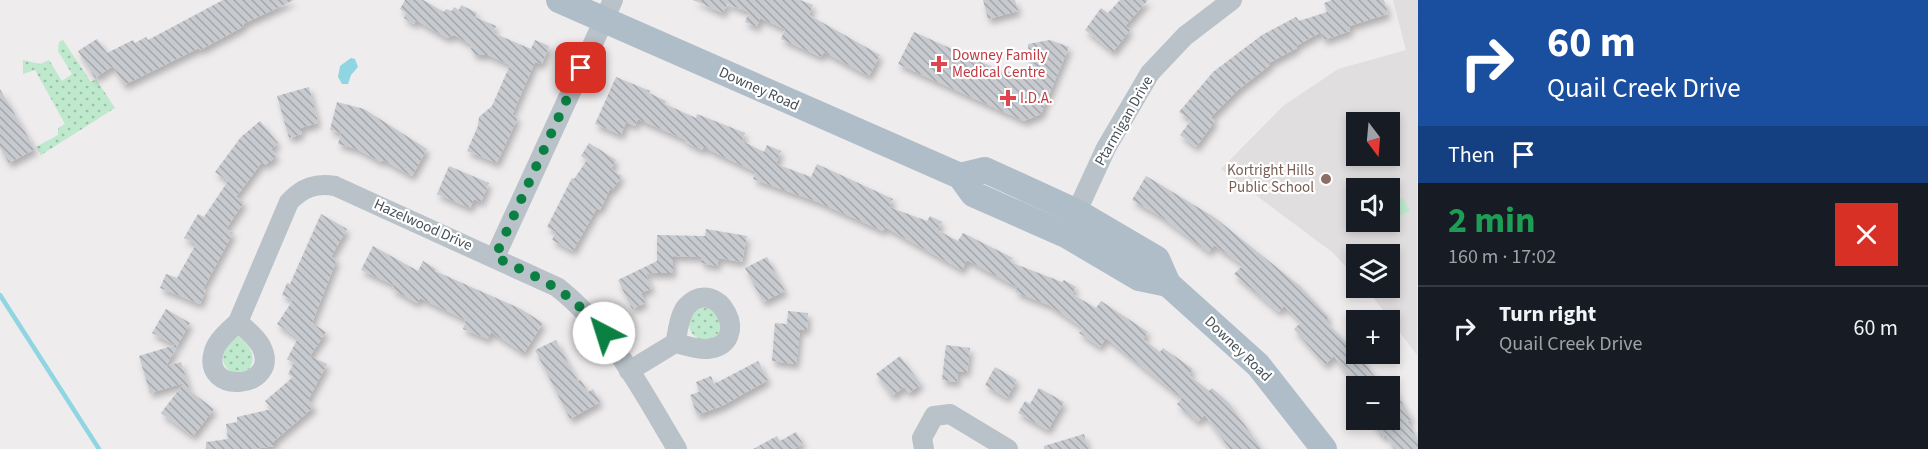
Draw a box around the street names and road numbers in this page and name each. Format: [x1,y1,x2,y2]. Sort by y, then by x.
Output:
street label: Downey Road [715,62,803,116]
street label: Ptarmigan Drive [1090,72,1158,170]
street label: Hazelwood Drive [370,194,476,256]
street label: Downey Road [1200,312,1276,386]

